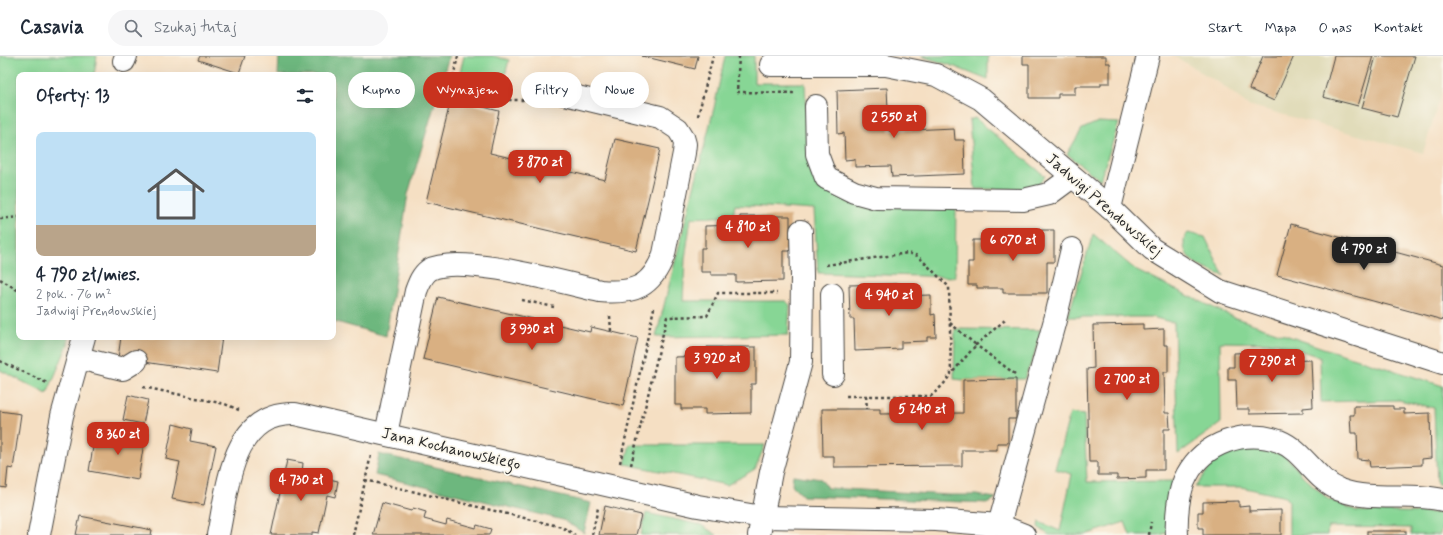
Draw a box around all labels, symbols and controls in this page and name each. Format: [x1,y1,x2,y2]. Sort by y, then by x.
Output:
search box [108,10,388,46]
text: Casavia [20,15,84,40]
icon: search [122,17,144,39]
text: Szukaj tutaj [154,18,237,38]
text: Start [1208,19,1243,37]
text: Mapa [1265,19,1297,37]
text: O nas [1319,19,1352,37]
text: Kontakt [1374,19,1423,37]
chip: Kupno [348,72,415,108]
chip: Wynajem [423,72,513,108]
chip: Filtry [521,72,582,108]
chip: Nowe [590,72,649,108]
text: Oferty: 13 [36,85,109,107]
icon: filters [294,85,316,107]
pin: 2 550 zł [853,105,935,139]
text: 2 550 zł [871,109,917,126]
street label: Jadwigi Prendowskiej [1041,149,1167,261]
pin: 3 870 zł [499,150,581,184]
text: 3 870 zł [517,154,563,171]
icon: home [140,158,212,230]
pin: 4 810 zł [707,215,789,249]
text: 4 810 zł [726,219,770,236]
pin: 6 070 zł [972,228,1054,262]
text: 6 070 zł [990,232,1036,249]
pin: 4 790 zł [1323,237,1405,271]
text: 4 790 zł [1341,241,1387,258]
text: 4 790 zł/mies. [36,264,140,286]
pin: 4 940 zł [848,283,930,317]
text: 2 pok. · 76 m² [36,286,111,303]
text: 4 940 zł [865,287,913,304]
text: Jadwigi Prendowskiej [36,303,156,320]
pin: 3 930 zł [491,317,573,351]
text: 3 930 zł [510,321,554,338]
pin: 3 920 zł [676,346,758,380]
pin: 7 290 zł [1231,349,1313,383]
text: 3 920 zł [694,350,740,367]
text: 7 290 zł [1249,353,1295,370]
pin: 2 700 zł [1086,367,1168,401]
text: 2 700 zł [1104,371,1150,388]
pin: 5 240 zł [881,397,963,431]
text: 5 240 zł [898,401,946,418]
pin: 8 360 zł [77,422,159,456]
street label: Jana Kochanowskiego [379,423,523,476]
text: 8 360 zł [96,426,140,443]
pin: 4 730 zł [260,468,342,502]
text: 4 730 zł [279,472,323,489]

